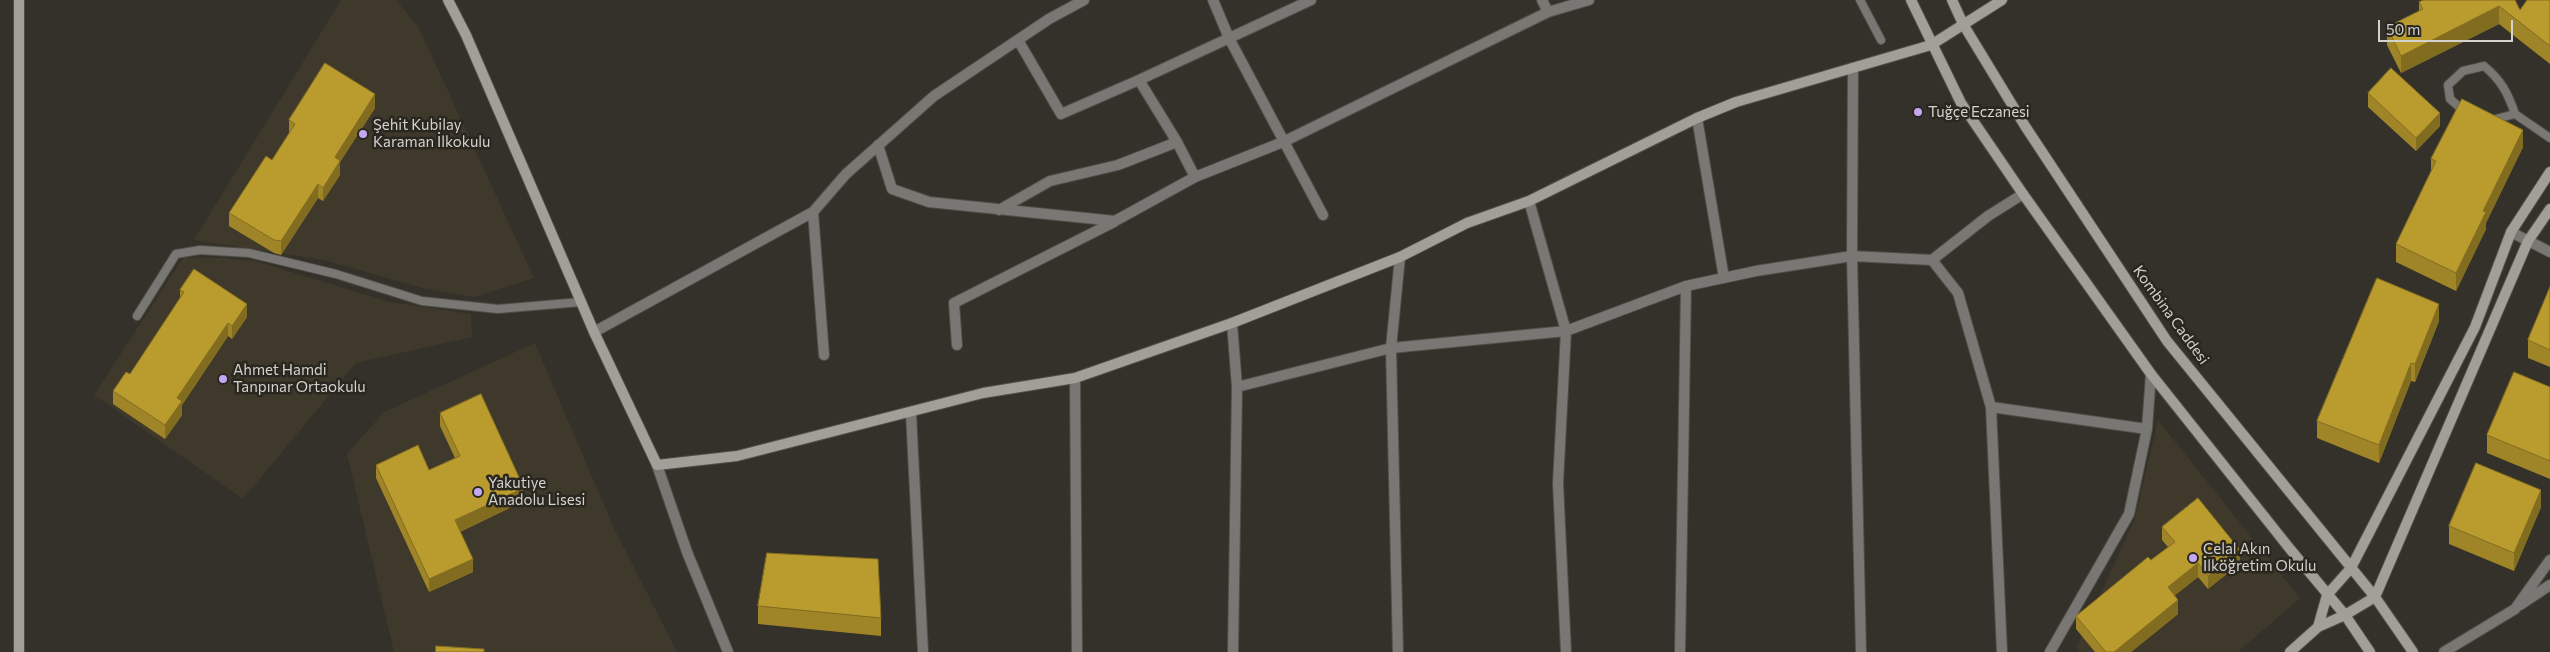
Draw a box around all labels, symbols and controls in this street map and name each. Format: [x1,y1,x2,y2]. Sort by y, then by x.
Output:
scale bar [2380,10,2515,42]
text: 50 m [2386,20,2420,38]
place label: Tuğçe Eczanesi [1928,103,2030,121]
marker: Tuğçe Eczanesi [1912,106,1924,118]
place label: Şehit Kubilay Karaman İlkokulu [373,116,490,151]
marker: Şehit Kubilay Karaman İlkokulu [357,128,369,140]
street label: Kombina Caddesi [2129,262,2213,368]
place label: Ahmet Hamdi Tanpınar Ortaokulu [233,361,366,396]
marker: Ahmet Hamdi Tanpınar Ortaokulu [217,373,229,385]
place label: Yakutiye Anadolu Lisesi [488,474,585,509]
marker: Yakutiye Anadolu Lisesi [472,486,484,498]
place label: Celal Akın İlköğretim Okulu [2203,540,2316,575]
marker: Celal Akın İlköğretim Okulu [2187,552,2199,564]

